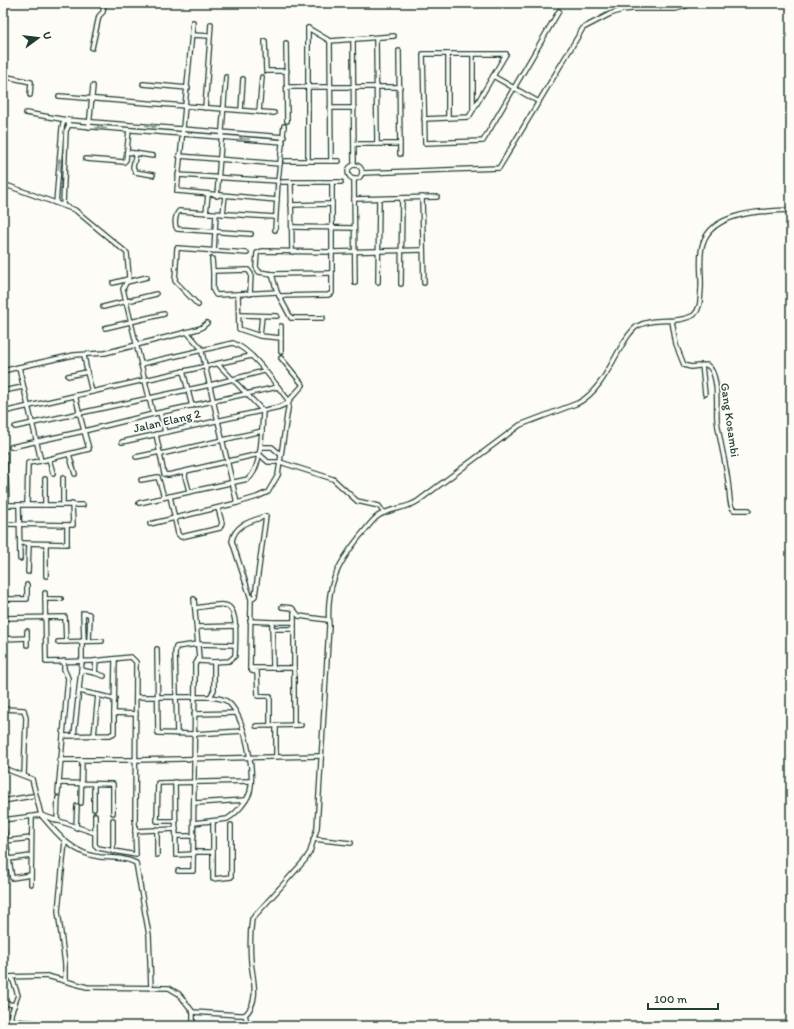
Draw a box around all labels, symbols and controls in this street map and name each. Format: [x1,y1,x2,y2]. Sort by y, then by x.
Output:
north arrow [18,18,58,58]
text: U [40,30,54,41]
one-way arrow [145,123,157,130]
one-way arrow [95,124,107,131]
one-way arrow [238,135,250,142]
one-way arrow [56,158,63,170]
street label: Gang Kosambi [718,382,742,458]
street label: Jalan Elang 2 [132,406,203,436]
scale bar [648,985,718,1011]
text: 100 m [654,992,687,1006]

